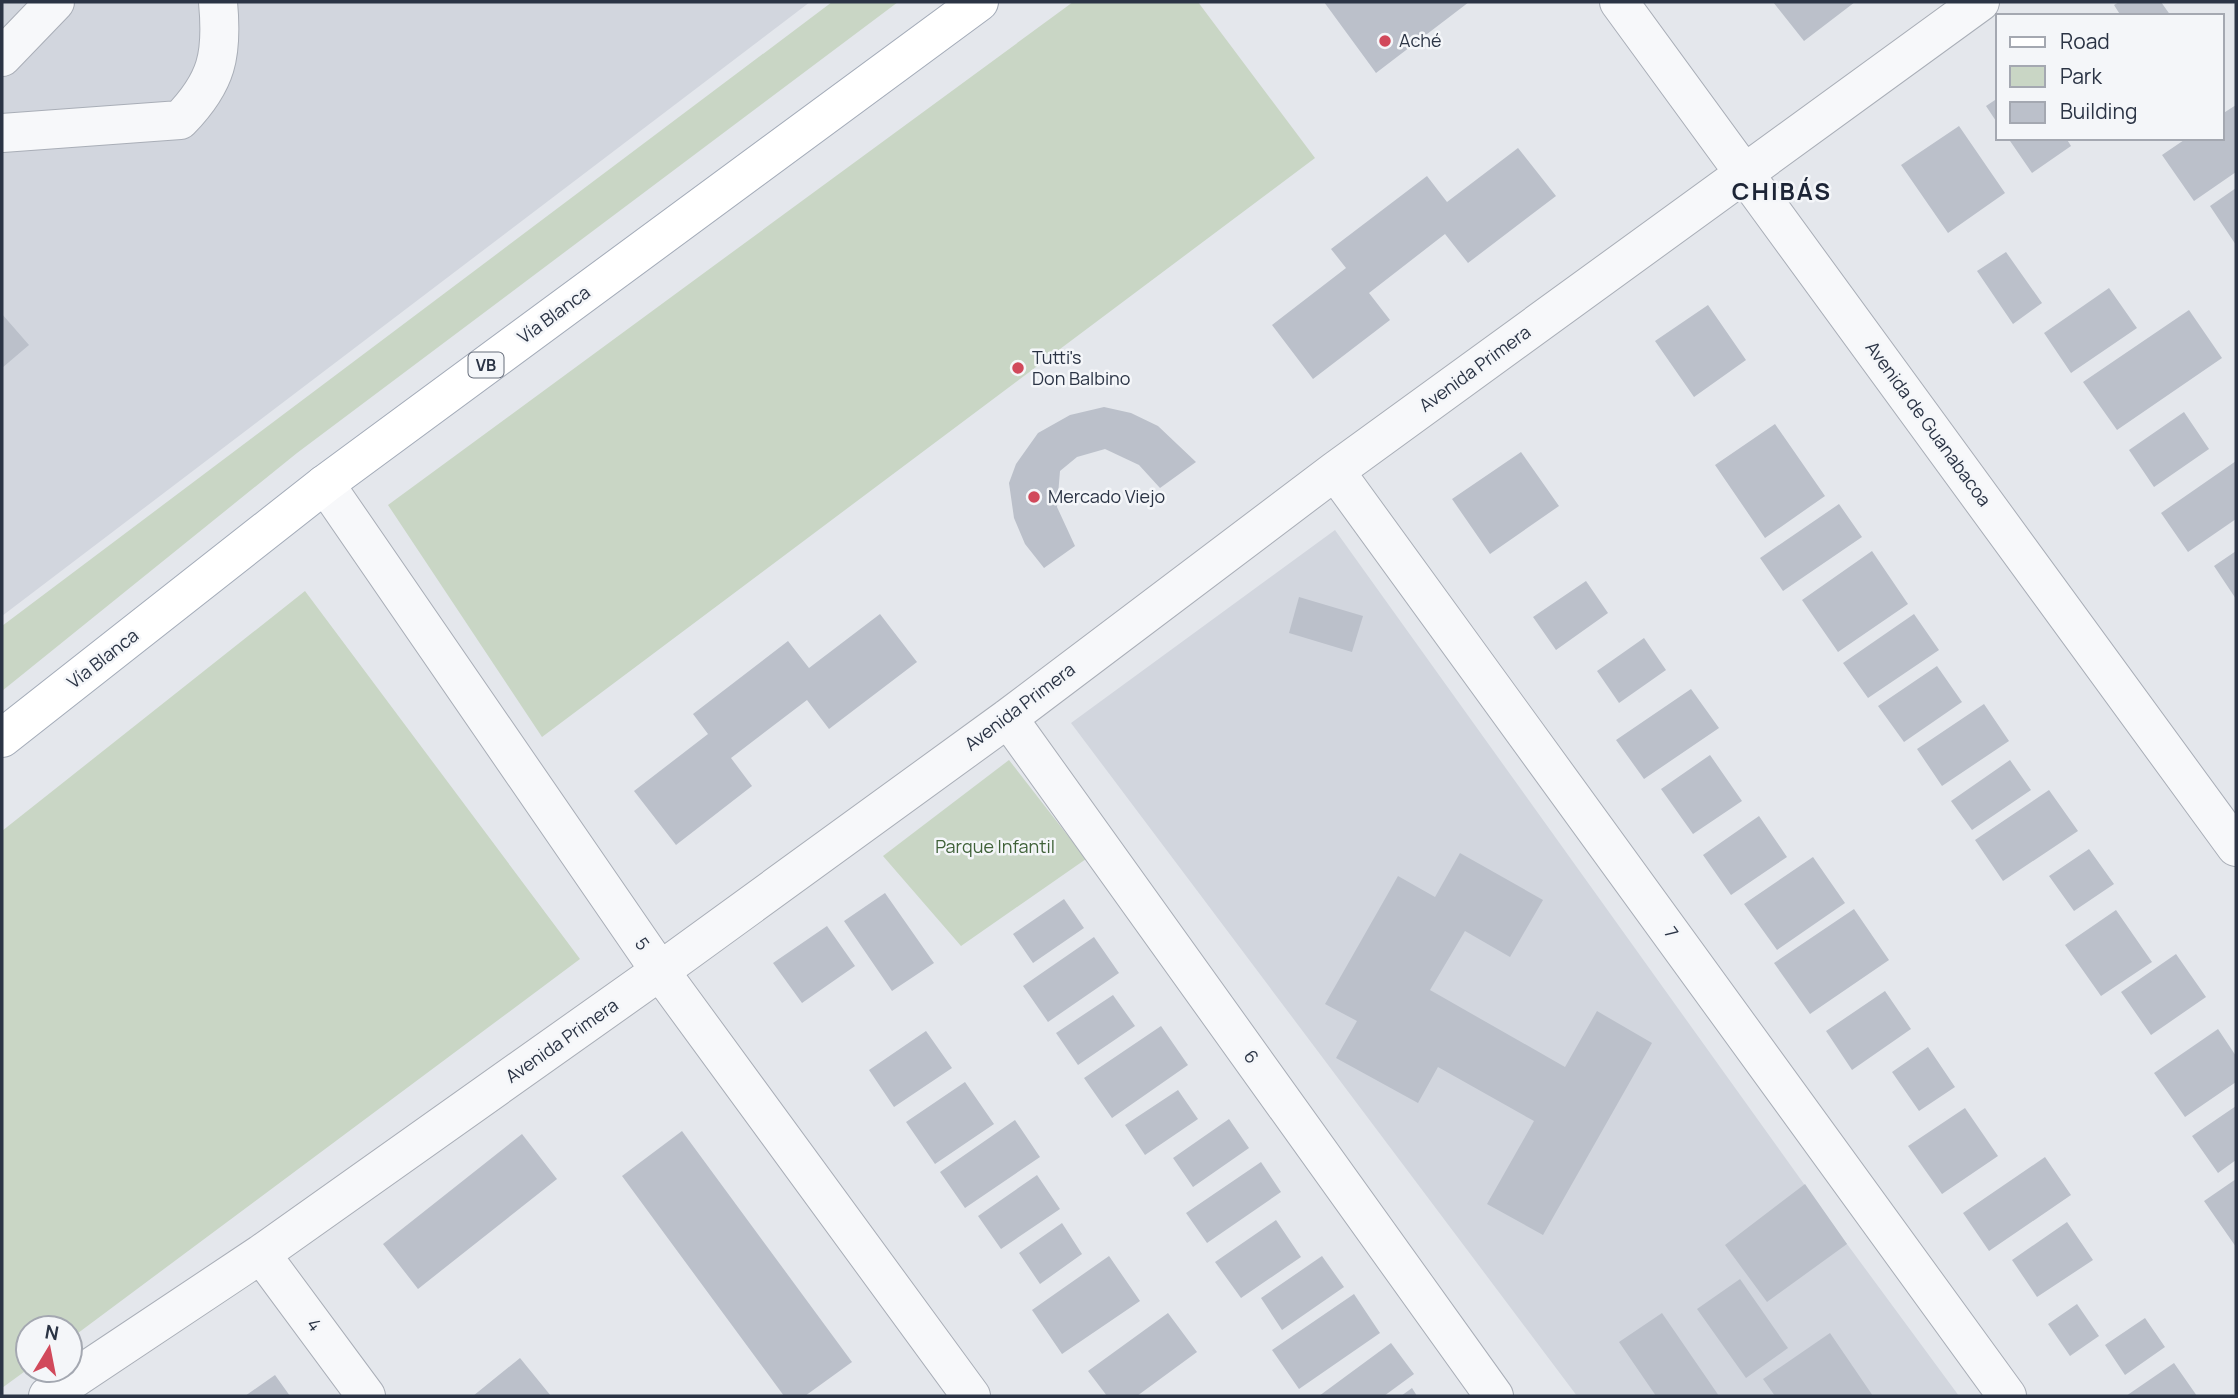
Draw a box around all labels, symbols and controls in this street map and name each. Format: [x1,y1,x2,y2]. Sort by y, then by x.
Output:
legend [1996,14,2224,140]
text: Road [2060,27,2110,55]
place label: Aché [1399,28,1442,52]
marker: Aché [1377,33,1393,49]
text: Park [2060,62,2102,90]
text: Building [2060,97,2137,125]
district label: CHIBÁS [1732,174,1832,207]
street label: Vía Blanca [512,280,594,349]
street label: Avenida Primera [1414,320,1535,417]
street label: Avenida de Guanabacoa [1861,336,1997,511]
place label: Tutti's Don Balbino [1032,345,1130,390]
road number: VB [468,352,504,378]
marker: Tutti's Don Balbino [1010,360,1026,376]
place label: Mercado Viejo [1048,484,1165,508]
marker: Mercado Viejo [1026,489,1042,505]
street label: Vía Blanca [62,623,143,694]
street label: Avenida Primera [959,657,1079,756]
park label: Parque Infantil [935,834,1055,858]
street label: 7 [1659,922,1684,943]
street label: 5 [630,932,656,955]
street label: Avenida Primera [500,992,622,1088]
street label: 6 [1239,1045,1265,1068]
street label: 4 [302,1313,328,1336]
north arrow [14,1314,84,1384]
text: N [43,1318,61,1346]

